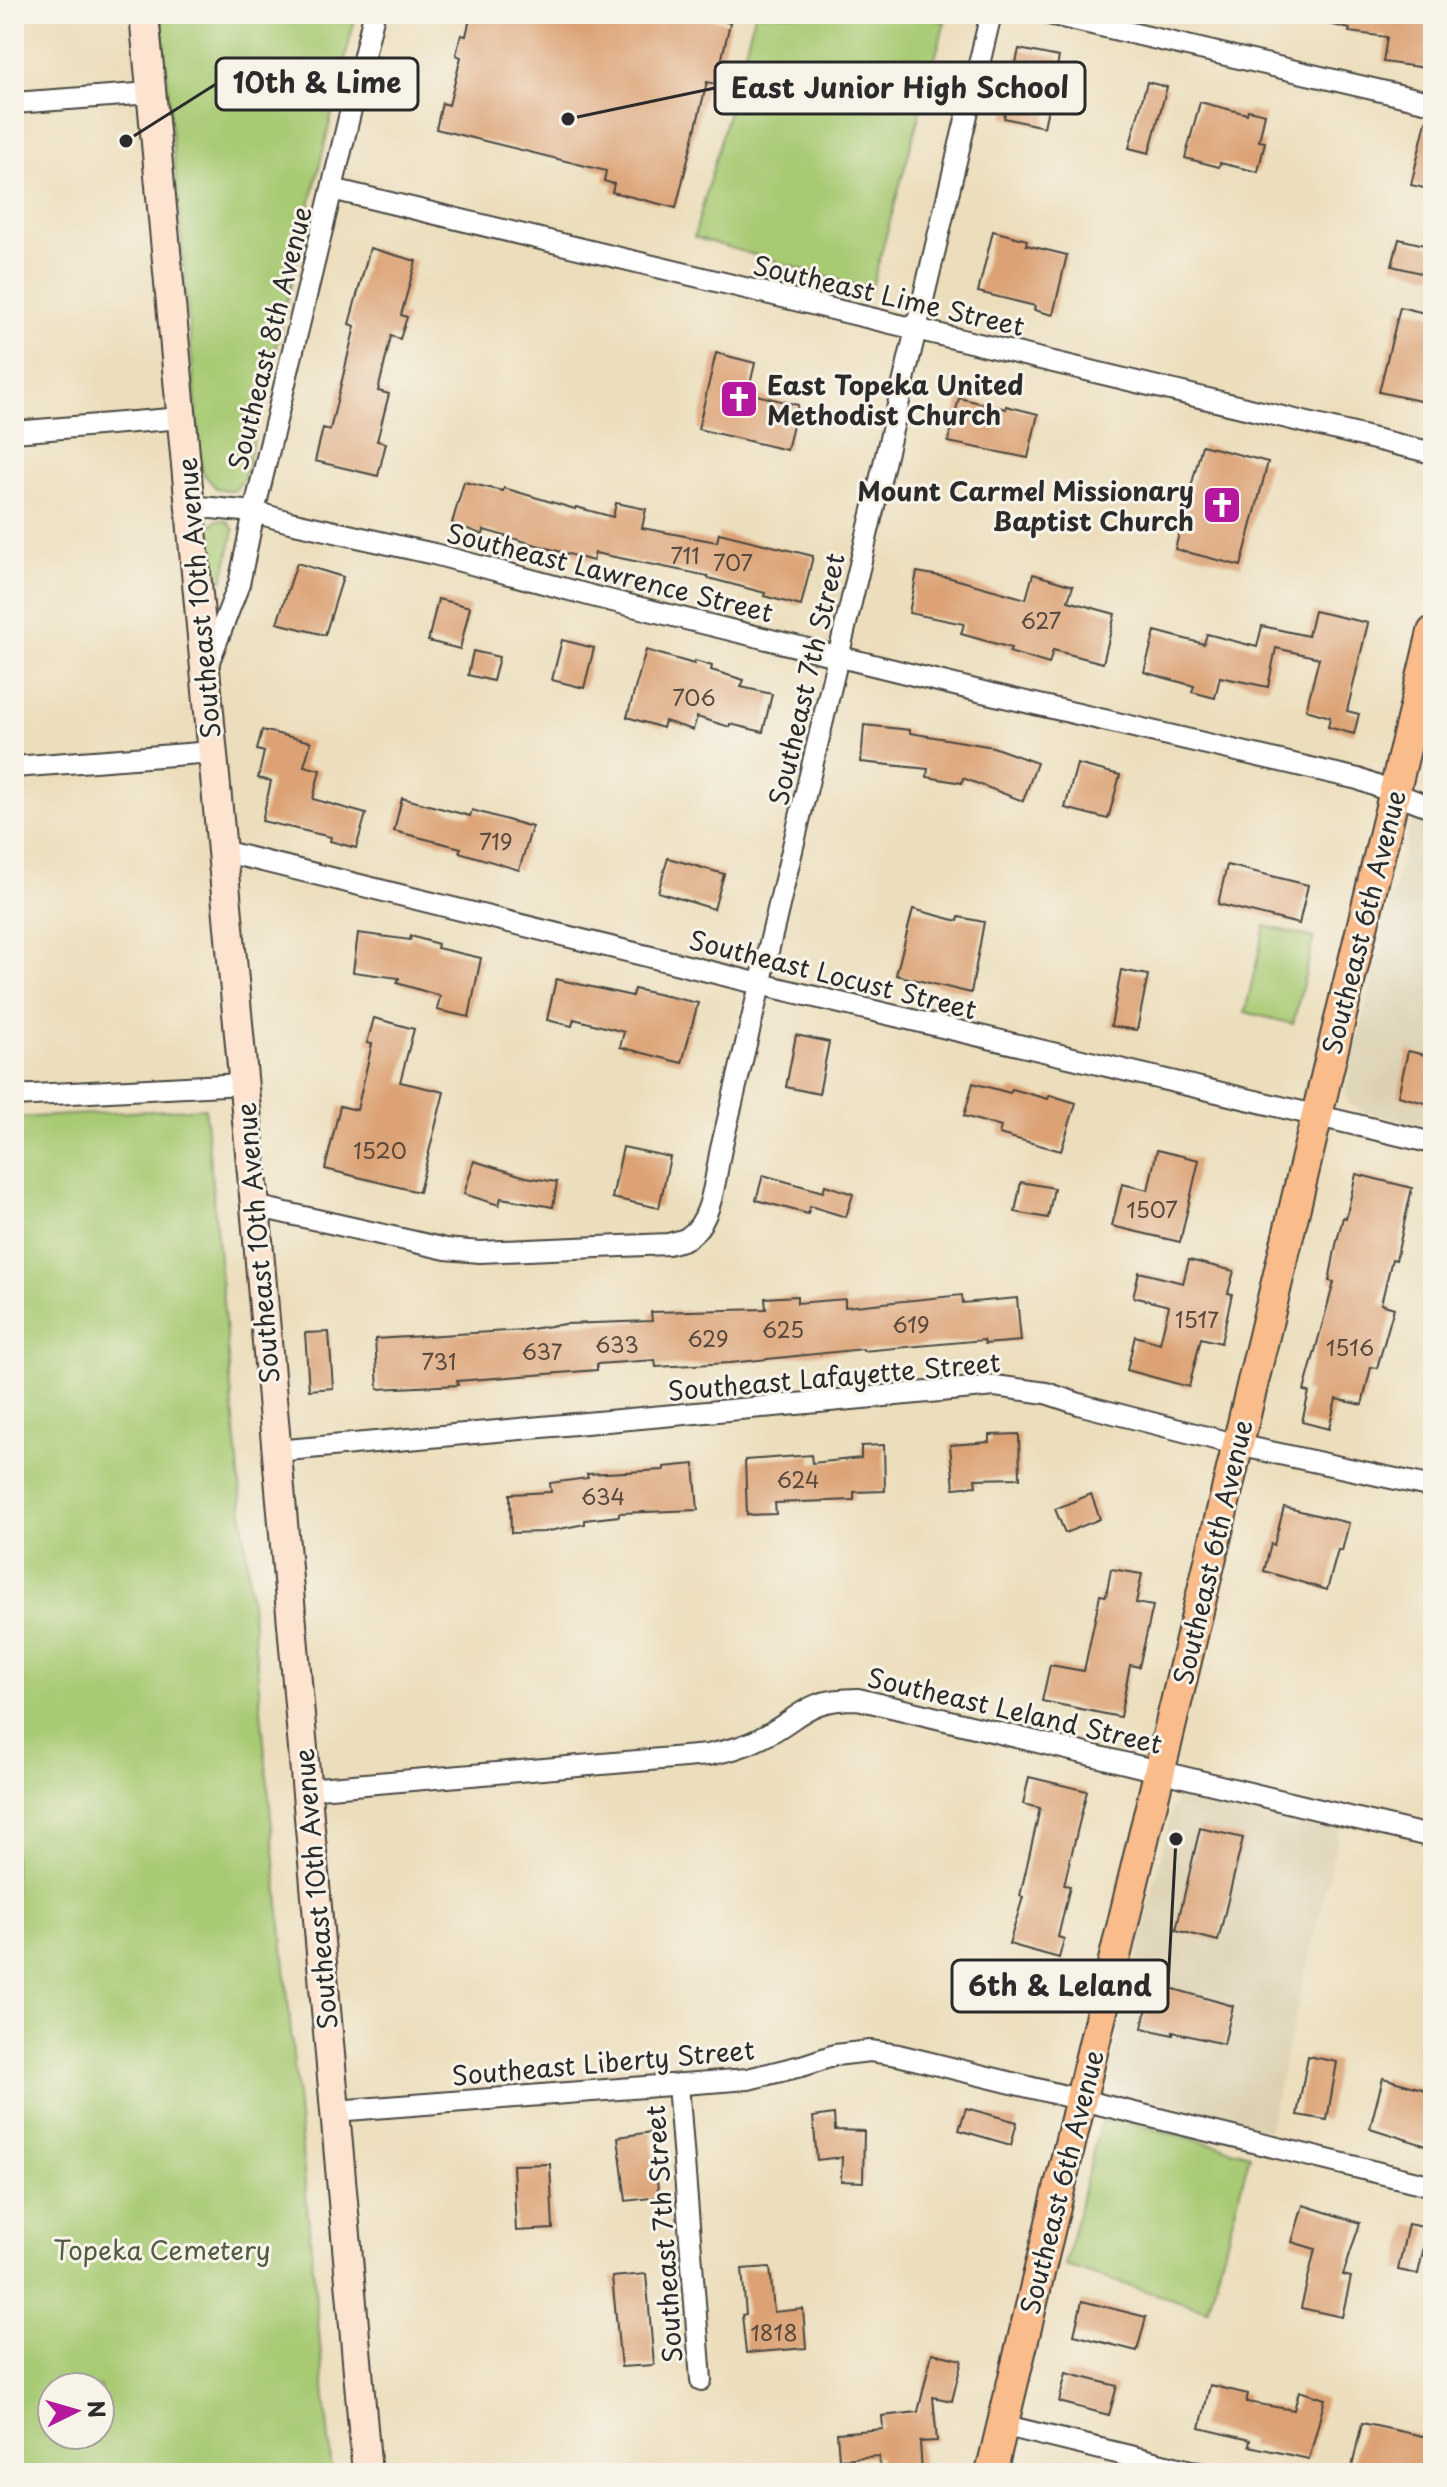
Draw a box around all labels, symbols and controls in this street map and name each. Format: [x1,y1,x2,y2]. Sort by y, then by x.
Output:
callout: 10th & Lime [216,58,418,110]
text: 10th & Lime [233,60,401,103]
callout: East Junior High School [715,62,1085,114]
text: East Junior High School [731,65,1069,108]
street label: Southeast 8th Avenue [217,202,321,474]
street label: Southeast Lime Street [749,245,1029,345]
place label: East Topeka United Methodist Church [767,365,1023,434]
church icon: East Topeka United Methodist Church [718,378,760,420]
street label: Southeast 10th Avenue [166,456,230,740]
place label: Mount Carmel Missionary Baptist Church [857,471,1194,540]
church icon: Mount Carmel Missionary Baptist Church [1201,484,1243,526]
street label: Southeast Lawrence Street [443,513,777,631]
house number: 711 [671,538,699,571]
house number: 707 [713,545,753,578]
street label: Southeast 7th Street [758,549,854,809]
house number: 627 [1021,603,1061,636]
house number: 706 [672,680,716,713]
street label: Southeast 6th Avenue [1311,786,1415,1058]
house number: 719 [479,824,513,857]
street label: Southeast Locust Street [685,919,981,1029]
street label: Southeast 10th Avenue [225,1101,289,1385]
house number: 1520 [353,1133,407,1166]
house number: 1507 [1126,1192,1178,1225]
house number: 1517 [1175,1302,1219,1335]
house number: 619 [892,1307,930,1340]
house number: 625 [762,1312,804,1345]
house number: 629 [687,1321,729,1354]
house number: 633 [595,1327,639,1360]
house number: 1516 [1326,1330,1374,1363]
house number: 637 [522,1334,563,1367]
street label: Southeast Lafayette Street [666,1342,1002,1410]
house number: 731 [422,1344,456,1377]
street label: Southeast 6th Avenue [1163,1416,1261,1688]
house number: 624 [777,1462,819,1495]
house number: 634 [581,1479,625,1512]
street label: Southeast Leland Street [864,1657,1166,1763]
street label: Southeast 10th Avenue [283,1747,347,2031]
callout: 6th & Leland [952,1960,1168,2012]
text: 6th & Leland [968,1963,1152,2006]
street label: Southeast Liberty Street [450,2029,756,2095]
street label: Southeast 6th Avenue [1009,2046,1113,2318]
street label: Southeast 7th Street [635,2104,691,2364]
park label: Topeka Cemetery [53,2230,271,2269]
house number: 1818 [750,2315,798,2348]
north arrow [36,2371,116,2451]
text: N [80,2399,115,2419]

